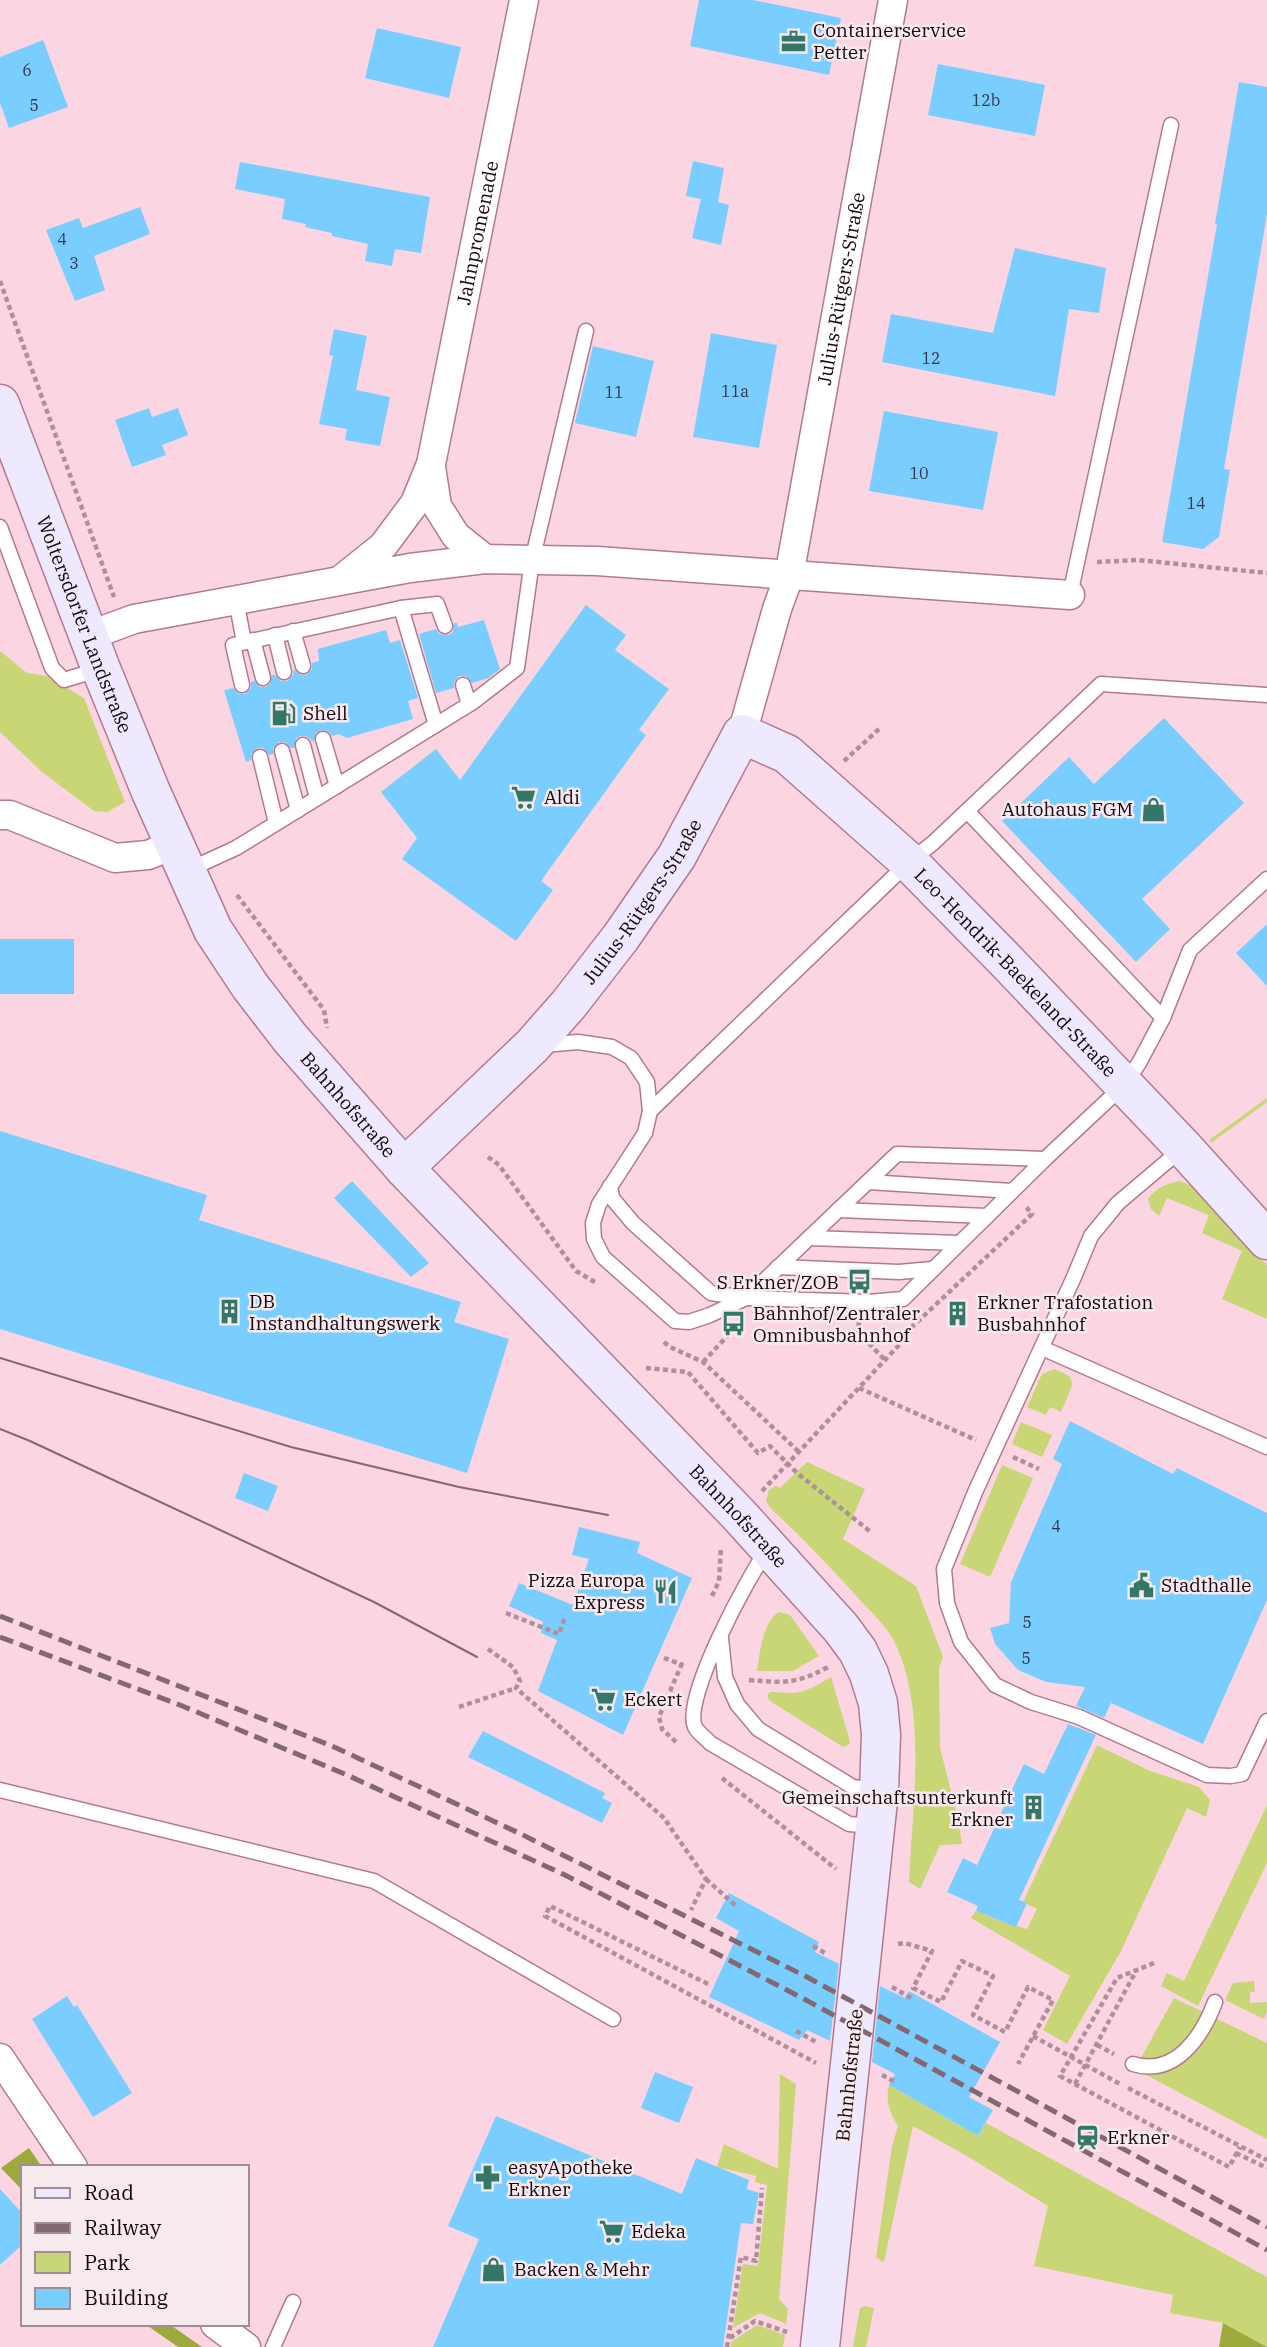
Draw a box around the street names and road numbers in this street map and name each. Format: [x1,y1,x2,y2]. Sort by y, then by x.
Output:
street label: Jahnpromenade [451,158,504,307]
street label: Julius-Rütgers-Straße [812,190,870,387]
street label: Woltersdorfer Landstraße [32,512,138,737]
street label: Julius-Rütgers-Straße [577,814,707,989]
street label: Leo-Hendrik-Baekeland-Straße [909,863,1122,1082]
street label: Bahnhofstraße [296,1047,401,1163]
street label: Bahnhofstraße [684,1459,793,1573]
street label: Bahnhofstraße [830,2008,868,2142]

